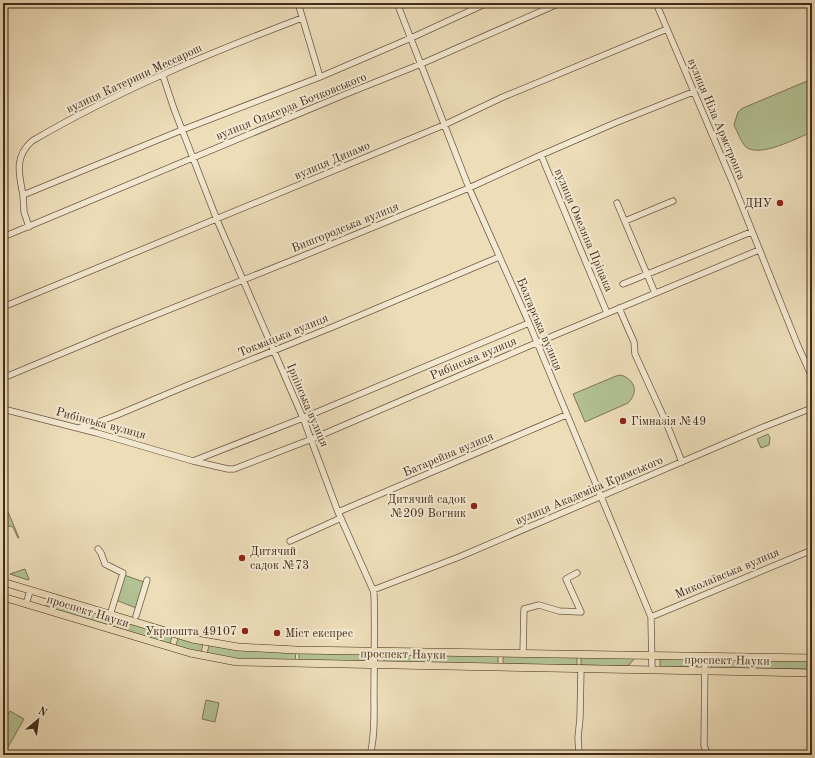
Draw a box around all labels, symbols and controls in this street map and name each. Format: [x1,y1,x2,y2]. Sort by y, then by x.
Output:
street label: вулиця Катерини Мессарош [65,42,204,116]
street label: вулиця Ніла Армстронга [685,56,748,182]
street label: вулиця Ольгерда Бочковського [214,71,368,143]
street label: вулиця Динамо [293,140,372,182]
street label: вулиця Омеляна Пріцака [552,167,615,294]
place label: ДНУ [744,198,772,210]
marker: ДНУ [775,198,785,208]
street label: Вишгородська вулиця [290,201,401,255]
street label: Болгарська вулиця [514,276,564,373]
street label: Токмацька вулиця [237,312,330,360]
street label: Рибінська вулиця [428,334,518,383]
street label: Ірпінська вулиця [284,361,331,449]
street label: Рибінська вулиця [54,405,147,442]
place label: Гімназія №49 [631,415,706,428]
marker: Гімназія №49 [618,416,628,426]
street label: Батарейна вулиця [401,430,495,479]
street label: вулиця Академіка Кримського [513,453,665,528]
place label: Дитячий садок №209 Вогник [387,494,466,520]
marker: Дитячий садок №209 Вогник [469,501,479,511]
place label: Дитячий садок №73 [250,546,309,572]
street label: Миколаївська вулиця [674,547,781,601]
marker: Дитячий садок №73 [237,553,247,563]
street label: проспект Науки [45,594,130,630]
place label: Укрпошта 49107 [145,626,237,638]
marker: Укрпошта 49107 [240,626,250,636]
place label: Міст експрес [285,627,353,640]
marker: Міст експрес [272,628,282,638]
street label: проспект Науки [360,648,446,662]
street label: проспект Науки [684,654,770,668]
north arrow [18,700,58,740]
text: N [36,706,49,720]

